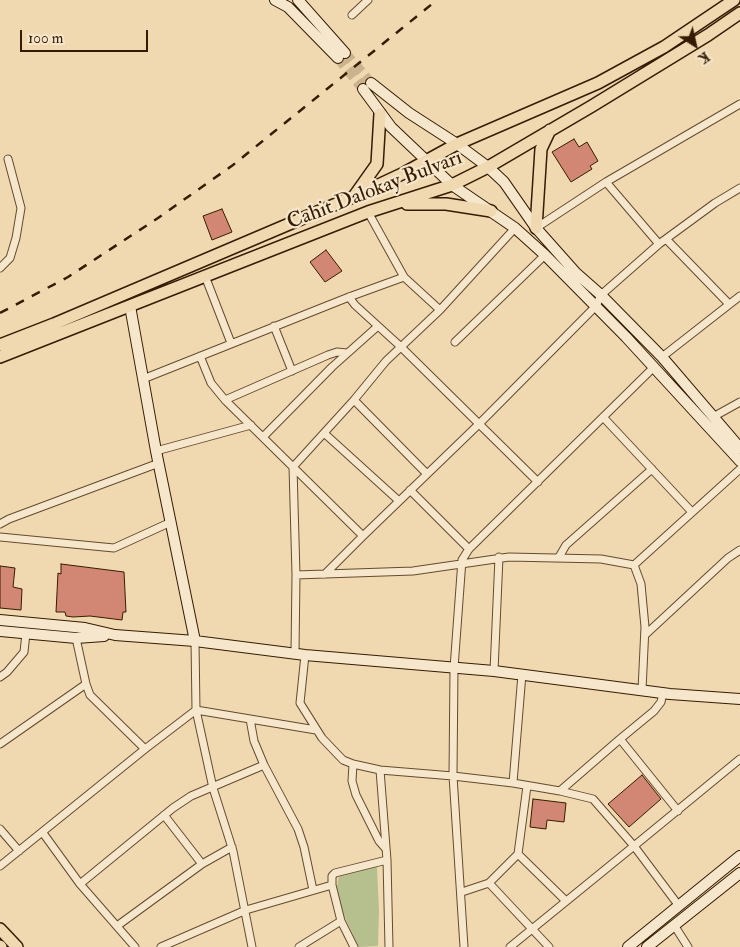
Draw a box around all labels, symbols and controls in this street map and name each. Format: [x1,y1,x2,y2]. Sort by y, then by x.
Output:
scale bar [22,20,150,52]
north arrow [670,20,720,70]
text: 100 m [28,29,63,48]
text: K [695,48,713,67]
street label: Cahit Dalokay Bulvarı [284,146,466,236]

